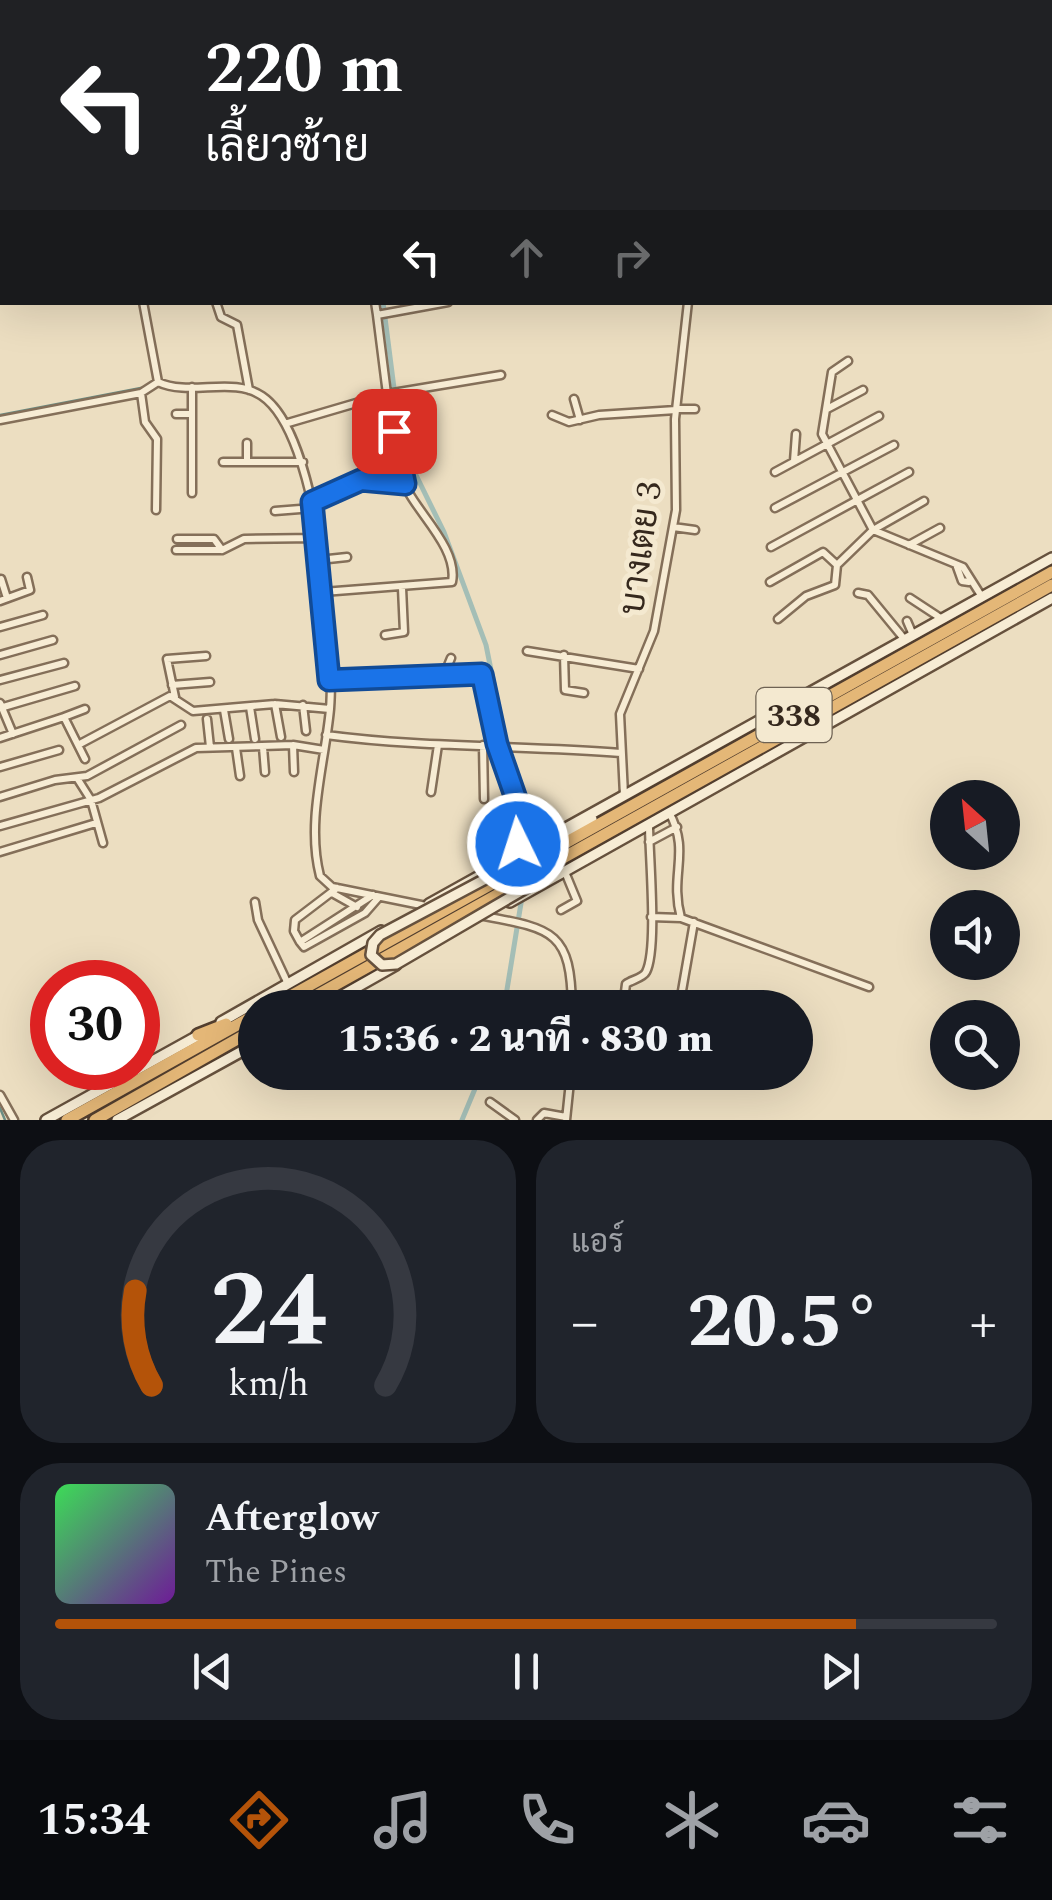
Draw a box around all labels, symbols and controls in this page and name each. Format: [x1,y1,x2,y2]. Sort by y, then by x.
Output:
text: 220 m [205,17,403,123]
icon: left [40,40,170,170]
text: เลี้ยวซ้าย [205,113,369,182]
icon: left [394,230,449,285]
icon: ahead [499,230,554,285]
icon: right [604,230,659,285]
pin [352,389,437,474]
icon: arrive [367,404,422,459]
street label: บางเตย 3 [606,478,677,618]
road number: 338 [756,688,832,742]
north arrow [930,780,1020,870]
map controls [930,780,1020,1090]
position arrow [466,792,570,896]
button: sound [930,890,1020,980]
speed limit sign: 30 [30,960,160,1090]
button: search [930,1000,1020,1090]
text: 15:36 · 2 นาที · 830 m [338,1011,713,1069]
text: แอร์ [571,1218,624,1267]
text: 24 [210,1233,326,1391]
text: 20.5° [687,1266,881,1380]
text: − [571,1282,599,1365]
text: + [969,1282,997,1365]
text: km/h [228,1357,308,1412]
text: Afterglow [205,1490,378,1548]
text: The Pines [205,1548,347,1597]
icon: previous [185,1644,240,1699]
icon: pause [499,1644,554,1699]
icon: next [813,1644,868,1699]
icon: directions [224,1785,294,1855]
icon: music [368,1785,438,1855]
icon: phone [512,1785,582,1855]
icon: climate [657,1785,727,1855]
icon: car [801,1785,871,1855]
icon: filters [945,1785,1015,1855]
text: 15:34 [37,1786,150,1855]

